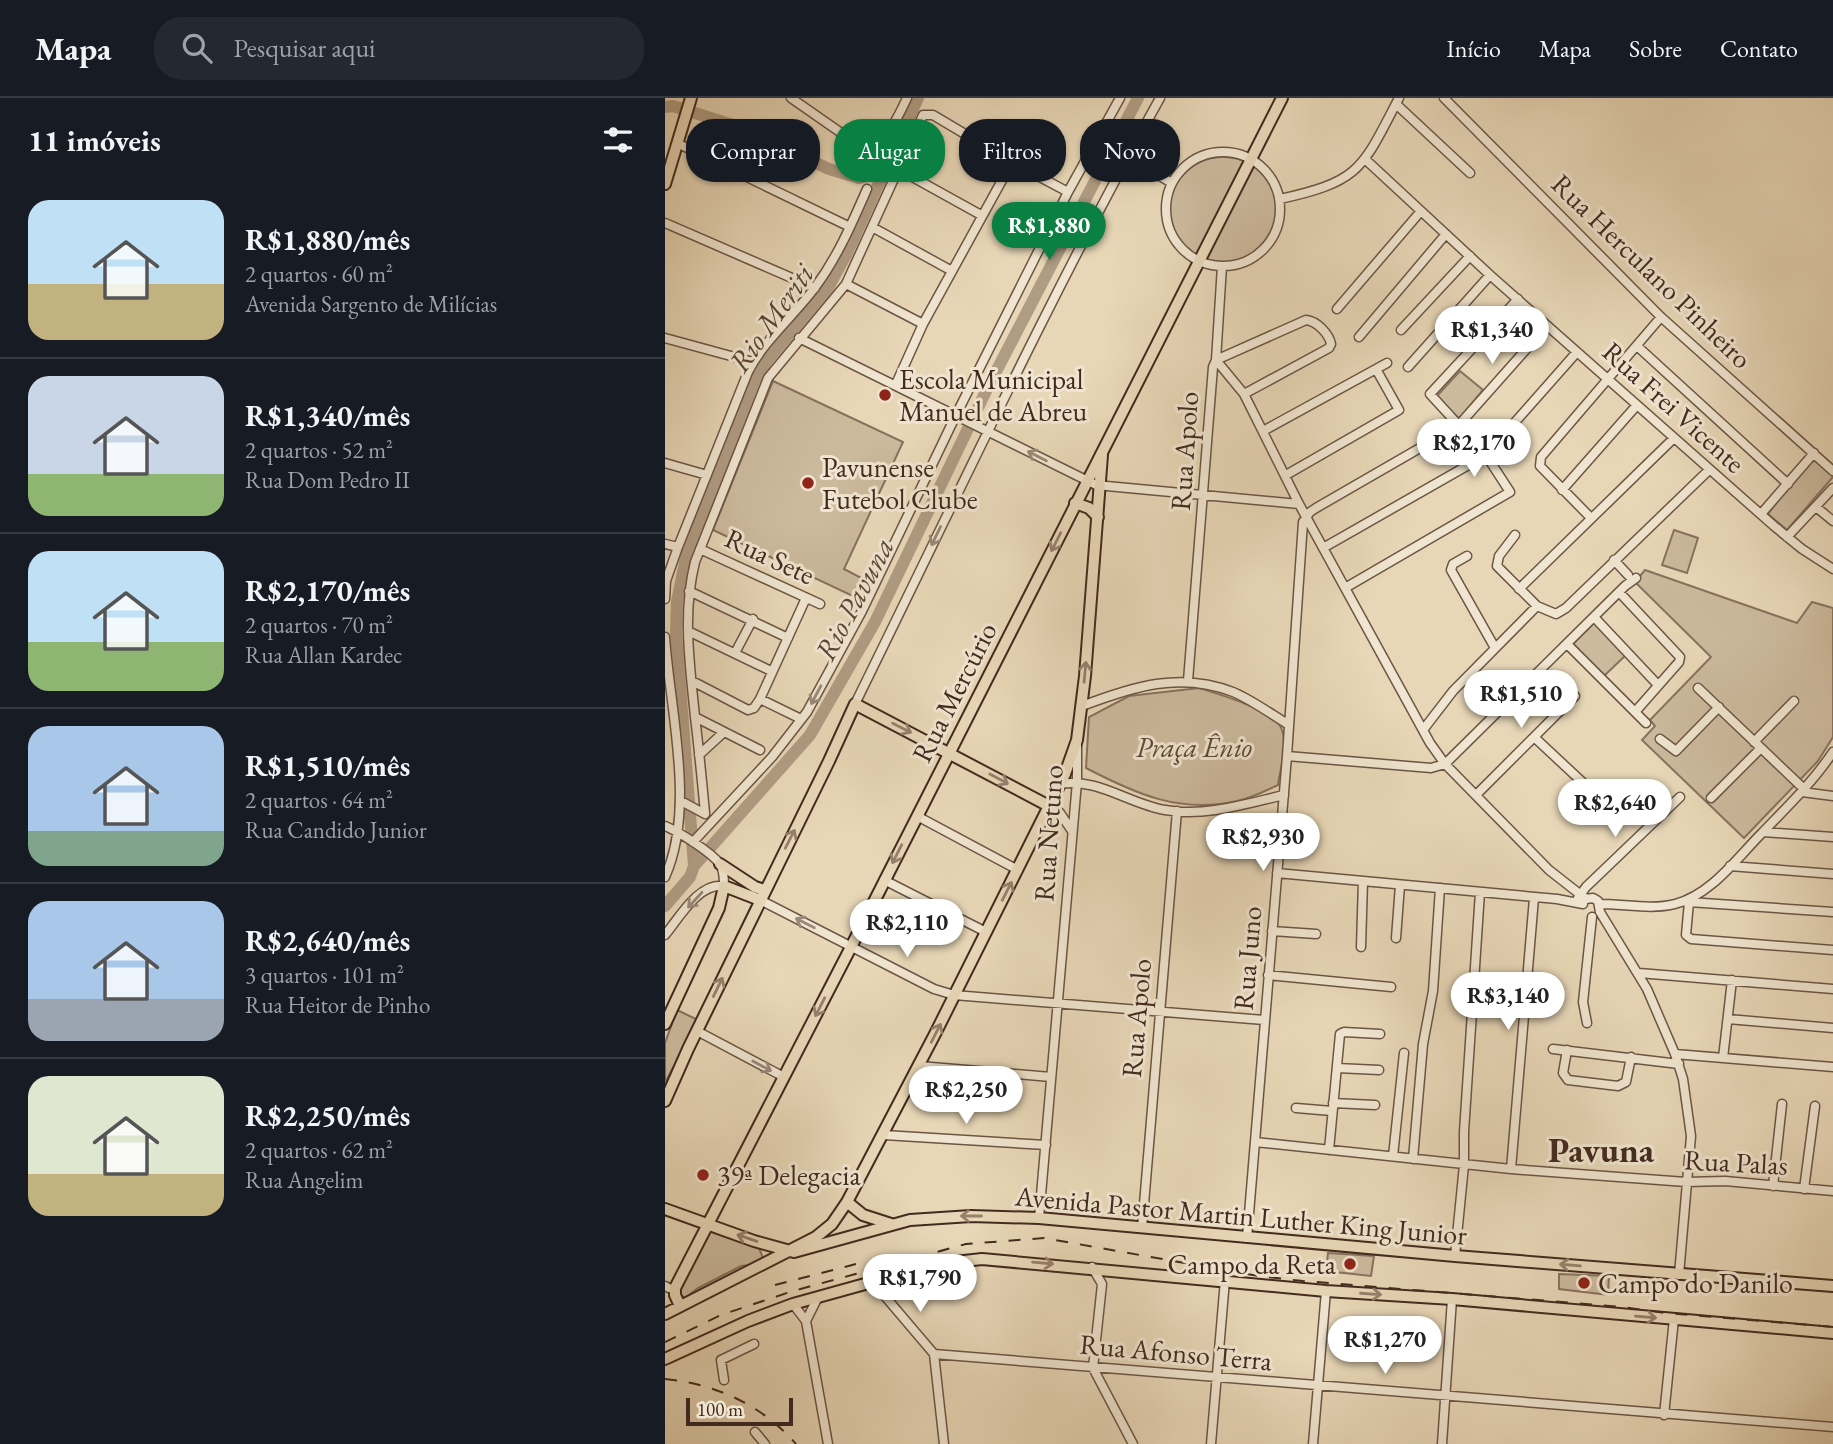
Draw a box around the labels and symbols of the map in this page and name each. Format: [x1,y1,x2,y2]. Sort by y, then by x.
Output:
street label: Rua Herculano Pinheiro [1544,166,1760,376]
pin: R$1,880 [984,202,1114,262]
water label: Rio Meriti [719,255,823,380]
pin: R$1,340 [1427,306,1557,366]
street label: Rua Frei Vicente [1595,333,1753,481]
place label: Escola Municipal Manuel de Abreu [899,361,1087,429]
marker: Escola Municipal Manuel de Abreu [877,387,893,403]
street label: Rua Apolo [1162,390,1206,512]
pin: R$2,170 [1409,420,1539,479]
place label: Pavunense Futebol Clube [822,449,978,517]
one-way arrow [1027,449,1048,463]
marker: Pavunense Futebol Clube [800,475,816,491]
street label: Rua Sete [719,520,821,592]
one-way arrow [928,525,942,546]
water label: Rio Pavuna [805,531,903,667]
one-way arrow [1048,531,1062,552]
street label: Rua Mercúrio [903,616,1005,768]
one-way arrow [1079,661,1092,684]
pin: R$1,510 [1456,670,1586,730]
one-way arrow [809,684,822,705]
one-way arrow [891,721,912,735]
park label: Praça Ênio [1136,729,1253,765]
street label: Rua Netuno [1025,764,1071,902]
one-way arrow [988,773,1009,786]
pin: R$2,640 [1550,780,1680,839]
pin: R$2,930 [1198,814,1328,873]
one-way arrow [784,829,798,850]
one-way arrow [890,843,904,864]
one-way arrow [1001,881,1015,902]
one-way arrow [687,891,703,909]
pin: R$2,110 [842,900,972,959]
street label: Rua Juno [1225,904,1269,1012]
one-way arrow [796,916,816,930]
street label: Rua Apolo [1113,957,1159,1079]
pin: R$3,140 [1443,972,1573,1032]
one-way arrow [711,977,725,998]
one-way arrow [812,997,826,1017]
one-way arrow [929,1023,943,1044]
one-way arrow [751,1059,772,1073]
pin: R$2,250 [901,1066,1031,1126]
district label: Pavuna [1548,1127,1655,1172]
street label: Rua Palas [1683,1141,1789,1183]
place label: 39ª Delegacia [717,1157,861,1193]
marker: 39ª Delegacia [695,1167,711,1183]
street label: Avenida Pastor Martin Luther King Junior [1013,1177,1469,1253]
one-way arrow [960,1209,983,1223]
one-way arrow [737,1231,759,1244]
place label: Campo da Reta [1167,1246,1337,1282]
pin: R$1,790 [855,1254,985,1314]
marker: Campo da Reta [1342,1256,1358,1272]
one-way arrow [1031,1257,1053,1270]
one-way arrow [1558,1259,1581,1272]
place label: Campo do Danilo [1598,1265,1793,1301]
marker: Campo do Danilo [1576,1275,1592,1291]
one-way arrow [1359,1287,1382,1300]
one-way arrow [1634,1311,1657,1324]
pin: R$1,270 [1320,1316,1450,1376]
street label: Rua Afonso Terra [1078,1326,1274,1378]
scale bar [686,1395,793,1427]

